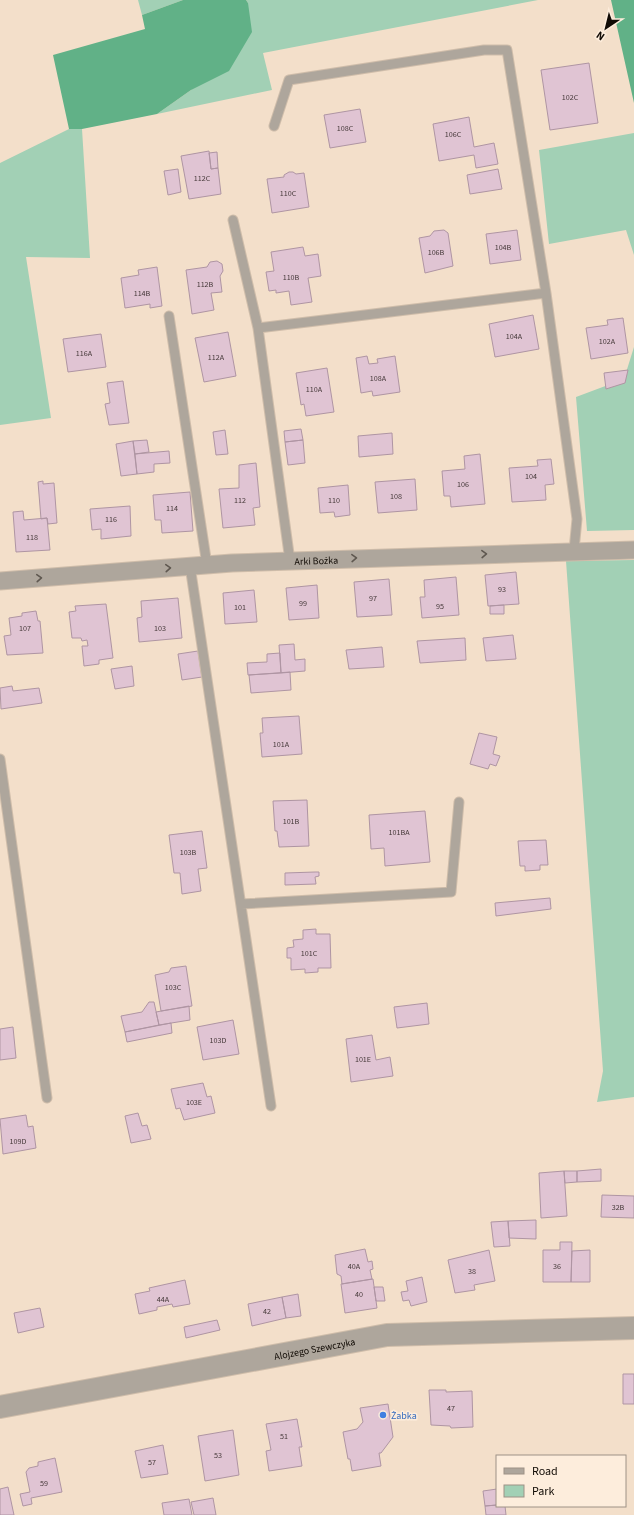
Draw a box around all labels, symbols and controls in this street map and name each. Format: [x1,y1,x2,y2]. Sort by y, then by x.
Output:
north arrow [586,8,626,48]
text: N [593,28,608,44]
house number: 102C [562,92,579,103]
house number: 108C [337,123,354,134]
house number: 106C [445,129,462,140]
house number: 112C [194,173,211,184]
house number: 110C [280,188,297,199]
house number: 104B [495,242,512,253]
house number: 106B [428,247,445,258]
house number: 110B [283,272,300,283]
house number: 112B [197,279,214,290]
house number: 114B [134,288,151,299]
house number: 104A [506,331,523,342]
house number: 102A [599,336,616,347]
house number: 116A [76,348,93,359]
house number: 112A [208,352,225,363]
house number: 108A [370,373,387,384]
house number: 110A [306,384,323,395]
house number: 104 [525,471,537,482]
house number: 106 [457,479,469,490]
house number: 108 [390,491,402,502]
house number: 112 [234,495,246,506]
house number: 110 [328,495,340,506]
house number: 114 [166,503,178,514]
house number: 116 [105,514,117,525]
house number: 118 [26,532,38,543]
one-way arrow [481,549,487,558]
street label: Arki Bożka [294,554,338,569]
one-way arrow [351,554,357,563]
one-way arrow [165,563,172,572]
one-way arrow [36,573,42,582]
house number: 93 [498,584,506,595]
house number: 97 [369,593,377,604]
house number: 99 [299,598,307,609]
house number: 95 [436,601,444,612]
house number: 101 [234,602,246,613]
house number: 107 [19,623,31,634]
house number: 103 [154,623,166,634]
house number: 101A [273,739,290,750]
house number: 101B [283,816,300,827]
house number: 101BA [389,827,410,838]
house number: 103B [180,847,197,858]
house number: 101C [301,948,318,959]
house number: 103C [165,982,182,993]
house number: 103D [210,1035,226,1046]
house number: 101E [355,1054,371,1065]
house number: 103E [186,1097,202,1108]
house number: 109D [10,1136,26,1147]
house number: 32B [612,1202,625,1213]
house number: 40A [348,1261,361,1272]
house number: 36 [553,1261,561,1272]
house number: 38 [468,1266,476,1277]
house number: 40 [355,1289,363,1300]
house number: 44A [157,1294,170,1305]
house number: 42 [263,1306,271,1317]
street label: Alojzego Szewczyka [273,1335,357,1364]
house number: 47 [447,1403,455,1414]
place label: Żabka [391,1409,417,1423]
marker: Żabka [378,1410,388,1420]
house number: 51 [280,1431,288,1442]
house number: 53 [214,1450,222,1461]
legend [496,1455,626,1507]
house number: 57 [148,1457,156,1468]
text: Road [532,1463,558,1480]
house number: 59 [40,1478,48,1489]
text: Park [532,1483,554,1500]

